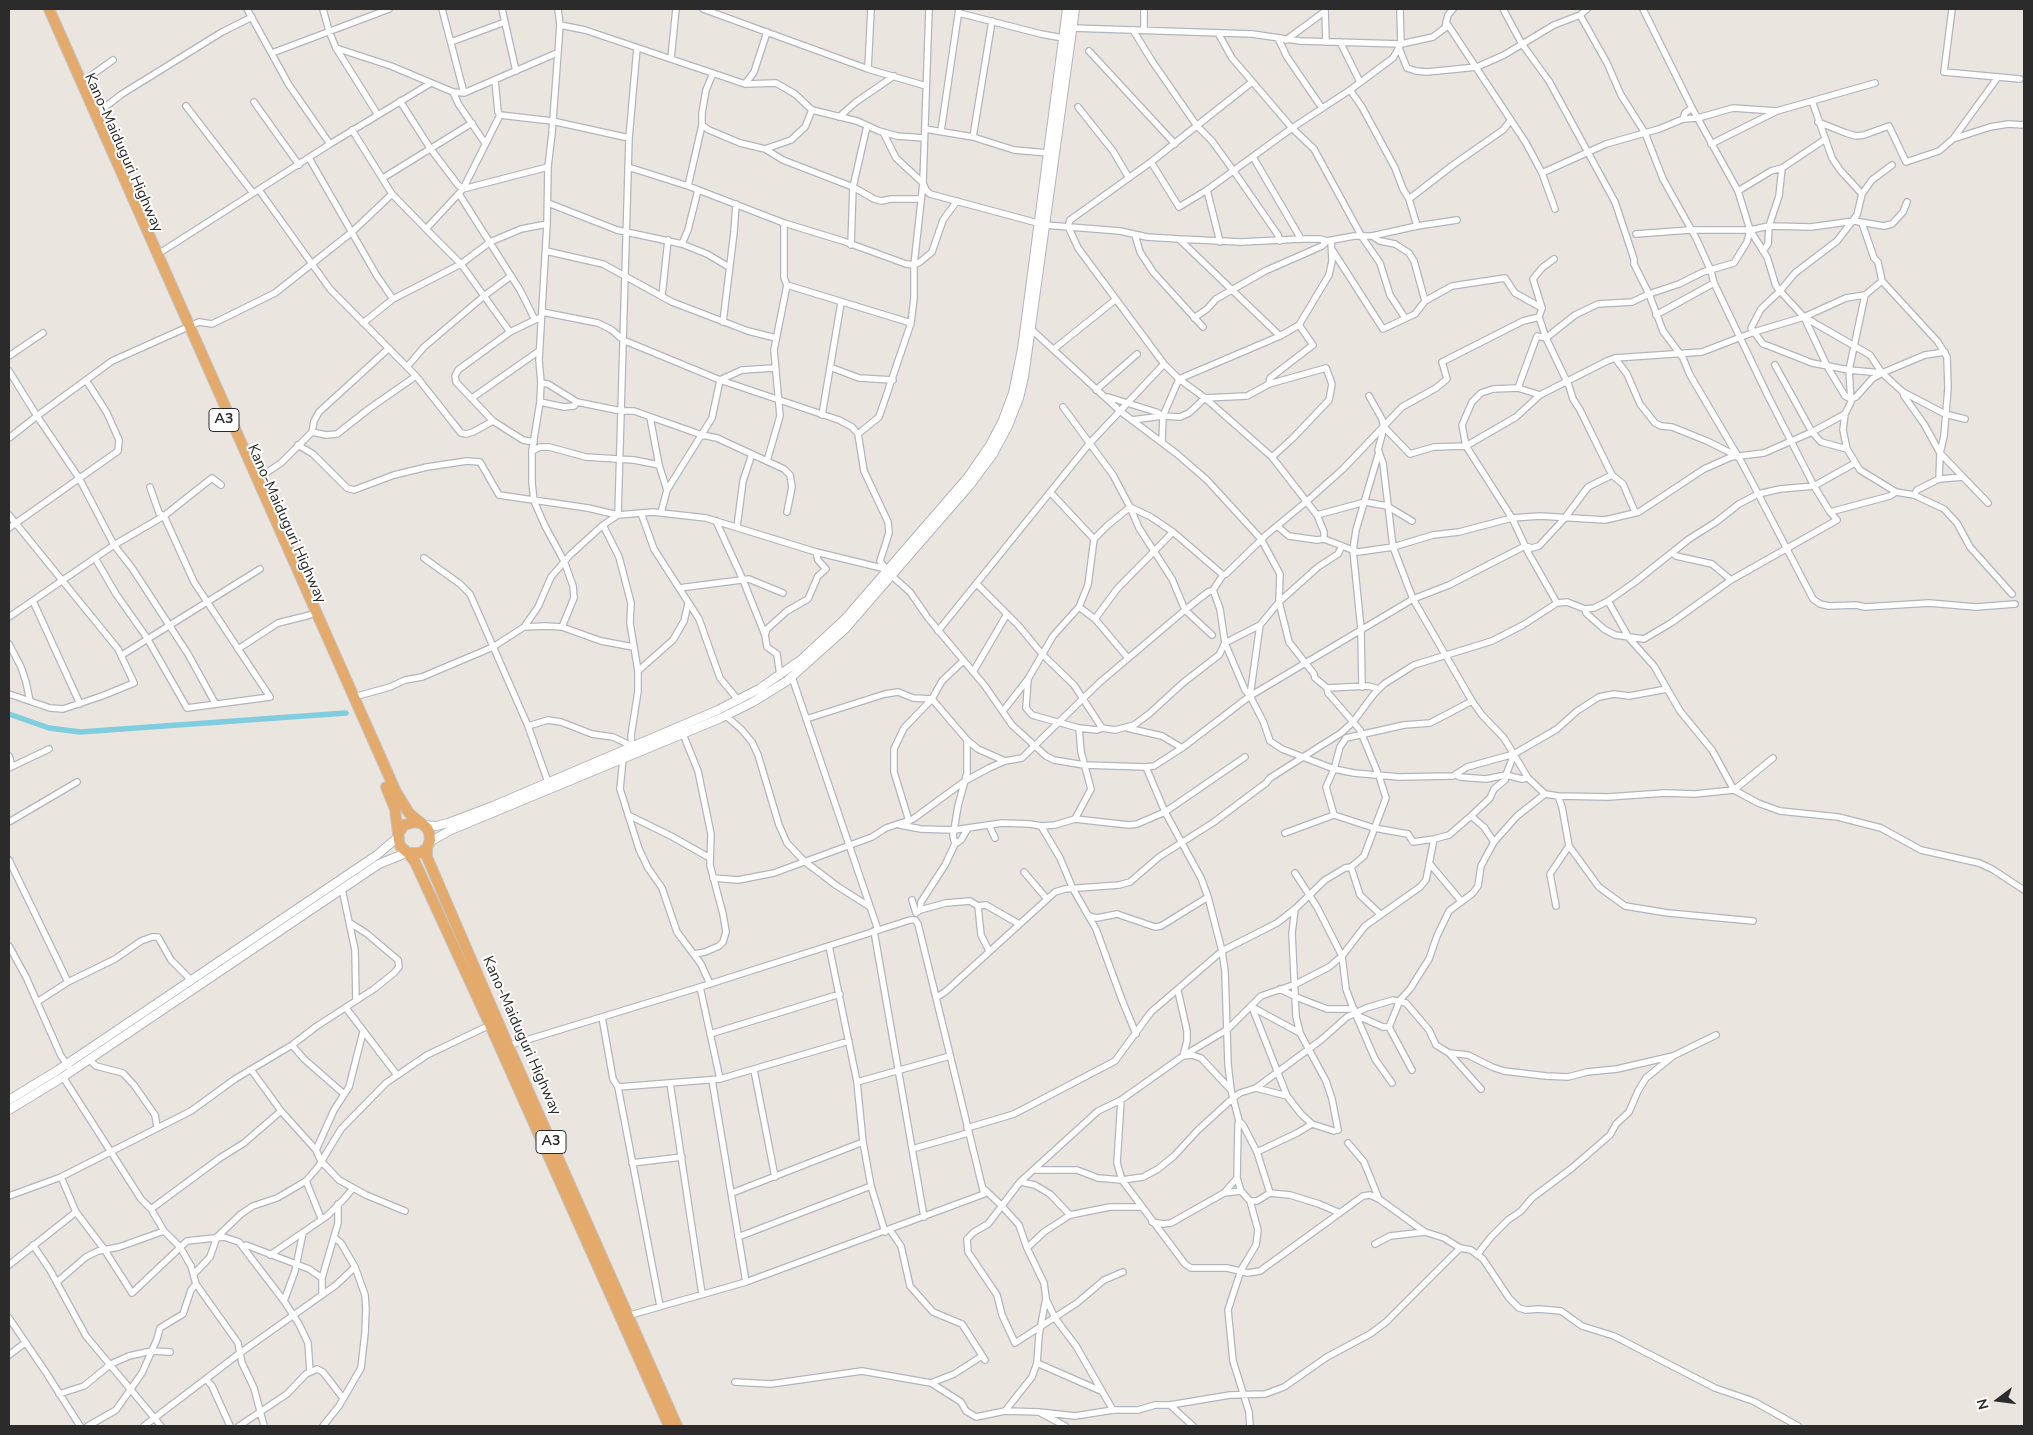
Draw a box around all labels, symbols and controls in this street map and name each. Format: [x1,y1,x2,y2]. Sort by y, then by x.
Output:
street label: Kano-Maiduguri Highway [80,71,166,235]
road number: A3 [209,408,239,432]
street label: Kano-Maiduguri Highway [243,442,329,606]
street label: Kano-Maiduguri Highway [478,954,564,1118]
road number: A3 [536,1130,566,1154]
north arrow [1973,1375,2023,1425]
text: N [1972,1396,1994,1412]

